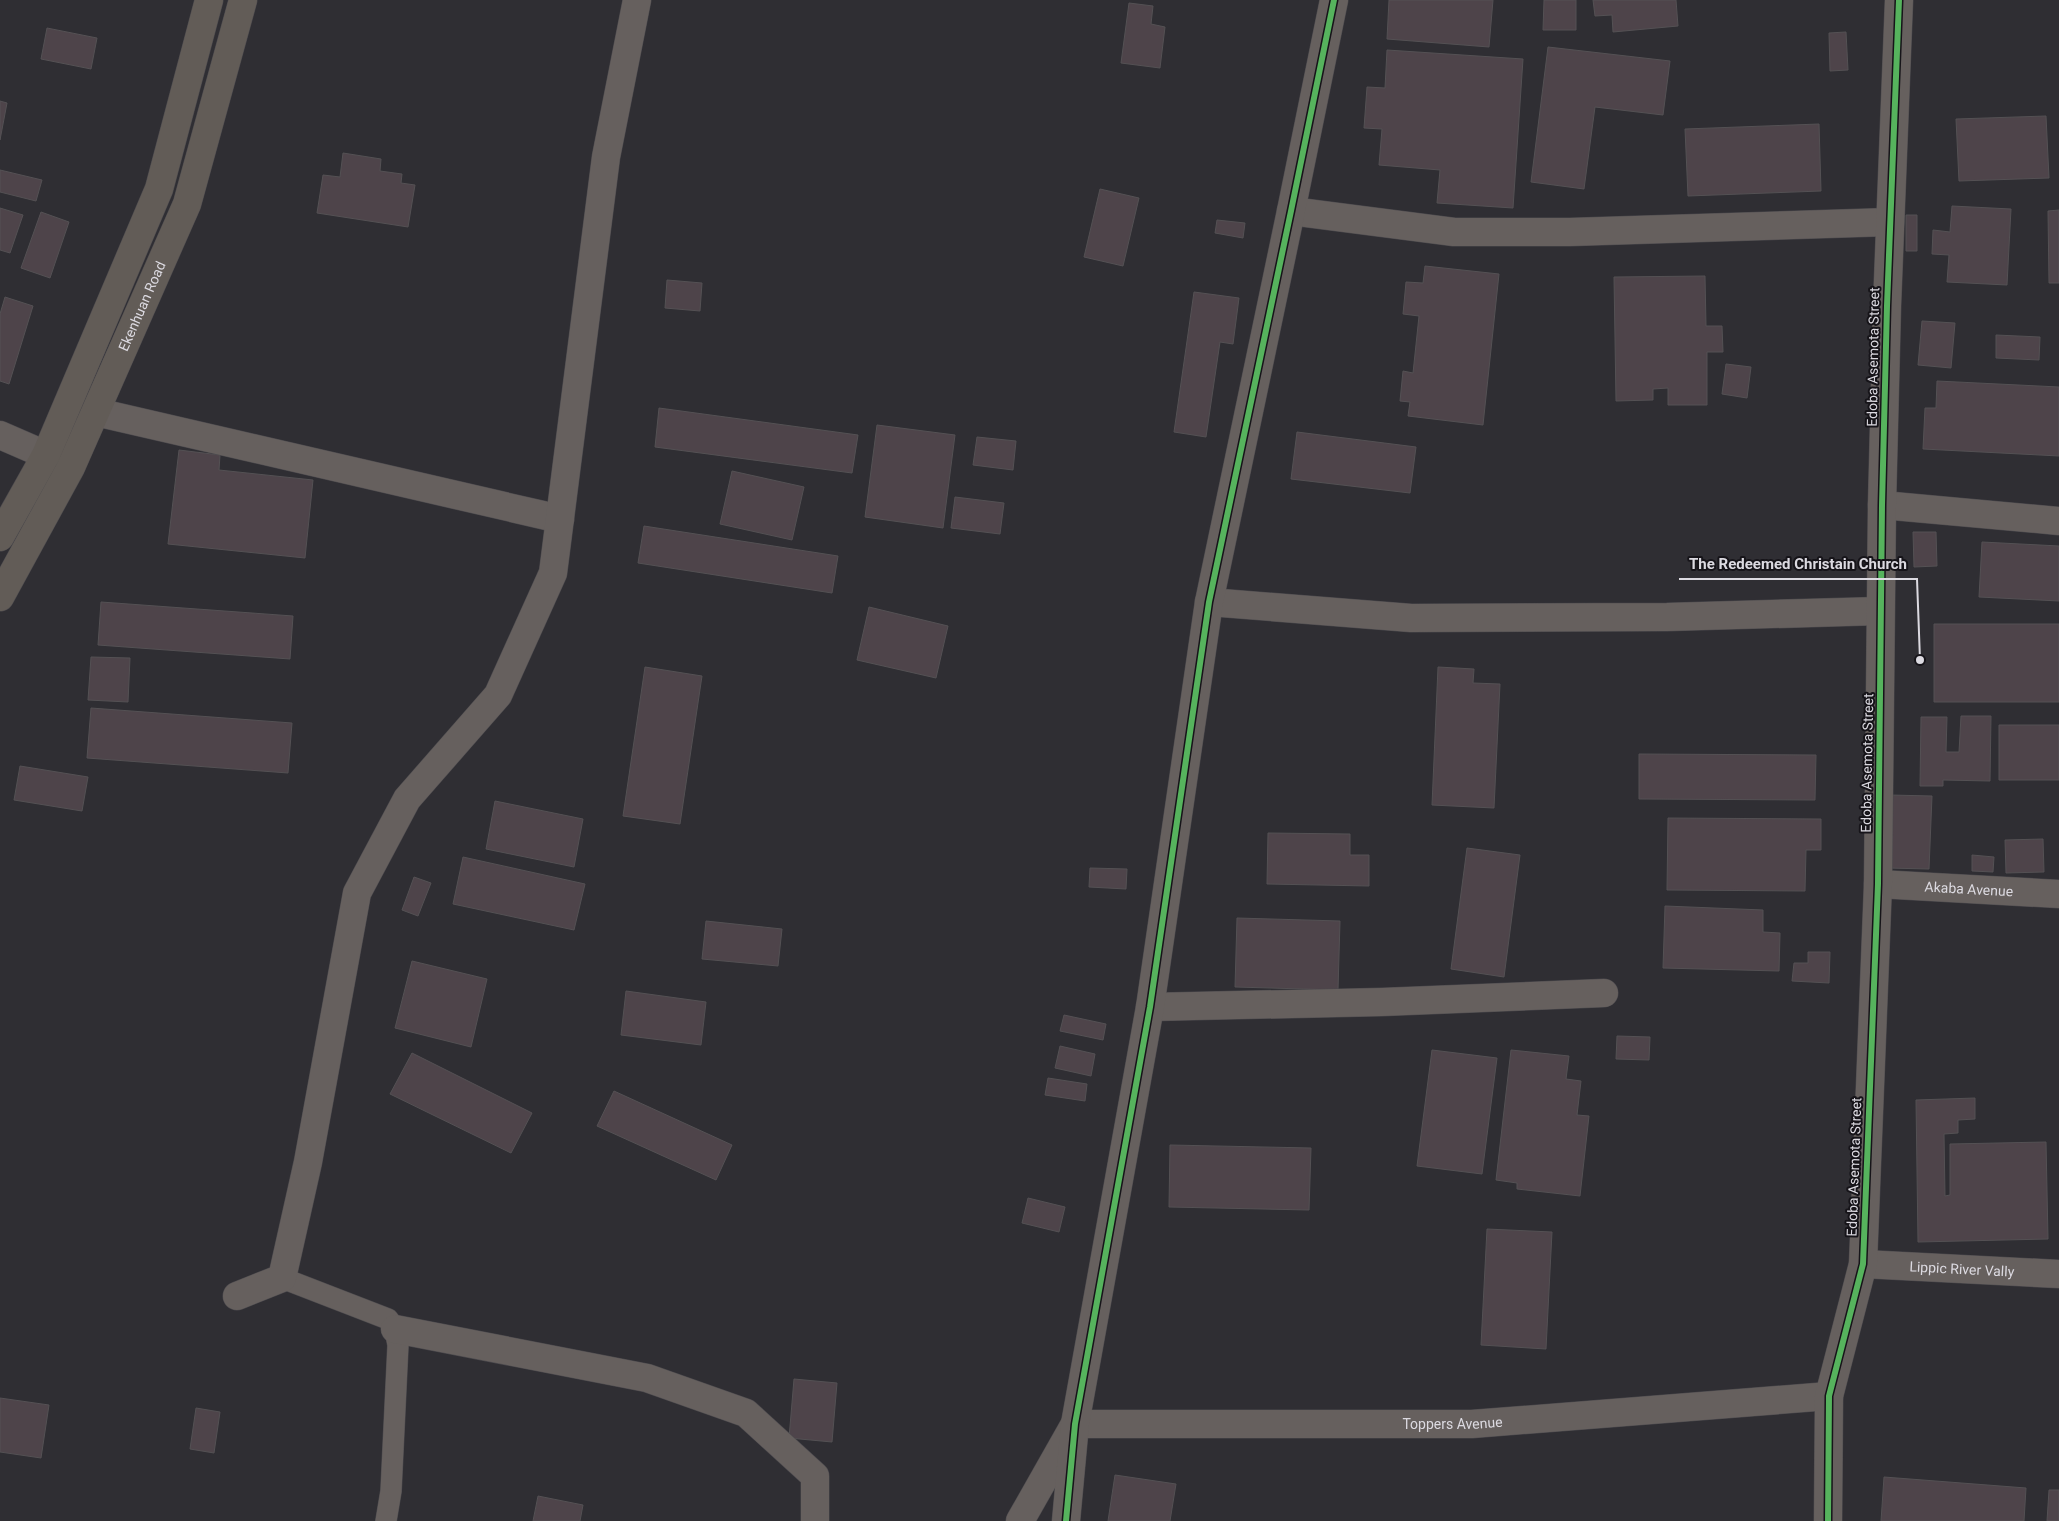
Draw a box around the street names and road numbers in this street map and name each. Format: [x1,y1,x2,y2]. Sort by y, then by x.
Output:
street label: Ekenhuan Road [115,259,169,353]
street label: Edoba Asemota Street [1864,287,1882,427]
street label: Edoba Asemota Street [1858,693,1876,833]
street label: Akaba Avenue [1924,879,2014,899]
street label: Edoba Asemota Street [1844,1097,1864,1237]
street label: Lippic River Vally [1909,1258,2015,1280]
street label: Toppers Avenue [1402,1414,1503,1432]

